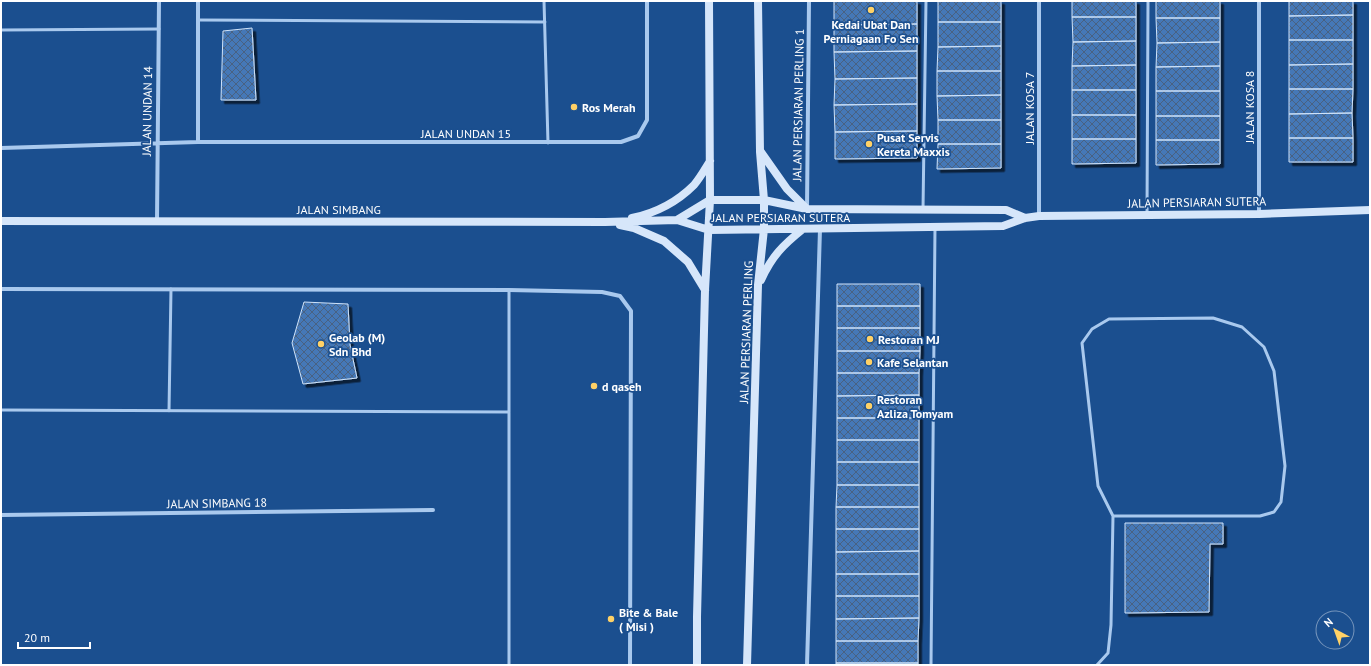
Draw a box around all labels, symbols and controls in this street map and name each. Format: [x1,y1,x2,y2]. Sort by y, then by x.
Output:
marker: Kedai Ubat Dan Perniagaan Fo Sen [866,5,876,15]
place label: Kedai Ubat Dan Perniagaan Fo Sen [824,17,918,46]
street label: JALAN PERSIARAN PERLING 1 [789,29,807,182]
street label: JALAN UNDAN 14 [139,65,155,157]
street label: JALAN KOSA 8 [1242,71,1257,144]
street label: JALAN KOSA 7 [1022,72,1037,145]
place label: Ros Merah [582,100,636,115]
marker: Ros Merah [569,102,579,112]
street label: JALAN UNDAN 15 [420,126,511,141]
place label: Pusat Servis Kereta Maxxis [877,130,950,159]
marker: Pusat Servis Kereta Maxxis [864,139,874,149]
street label: JALAN PERSIARAN SUTERA [1127,193,1266,211]
street label: JALAN SIMBANG [296,202,381,217]
street label: JALAN PERSIARAN SUTERA [711,210,850,225]
street label: JALAN PERSIARAN PERLING [736,260,756,405]
place label: Geolab (M) Sdn Bhd [329,330,385,359]
place label: Restoran MJ [878,332,940,347]
marker: Restoran MJ [865,334,875,344]
marker: Geolab (M) Sdn Bhd [316,339,326,349]
place label: Kafe Selantan [877,355,948,370]
marker: Kafe Selantan [864,357,874,367]
place label: d qaseh [602,379,642,394]
marker: d qaseh [589,381,599,391]
place label: Restoran Azliza Tomyam [877,392,954,421]
marker: Restoran Azliza Tomyam [864,401,874,411]
street label: JALAN SIMBANG 18 [166,495,267,511]
place label: Bite & Bale ( Misi ) [619,605,678,634]
north arrow [1315,610,1355,650]
marker: Bite & Bale ( Misi ) [606,614,616,624]
text: N [1321,615,1336,630]
scale bar [18,624,90,650]
text: 20 m [24,630,50,645]

